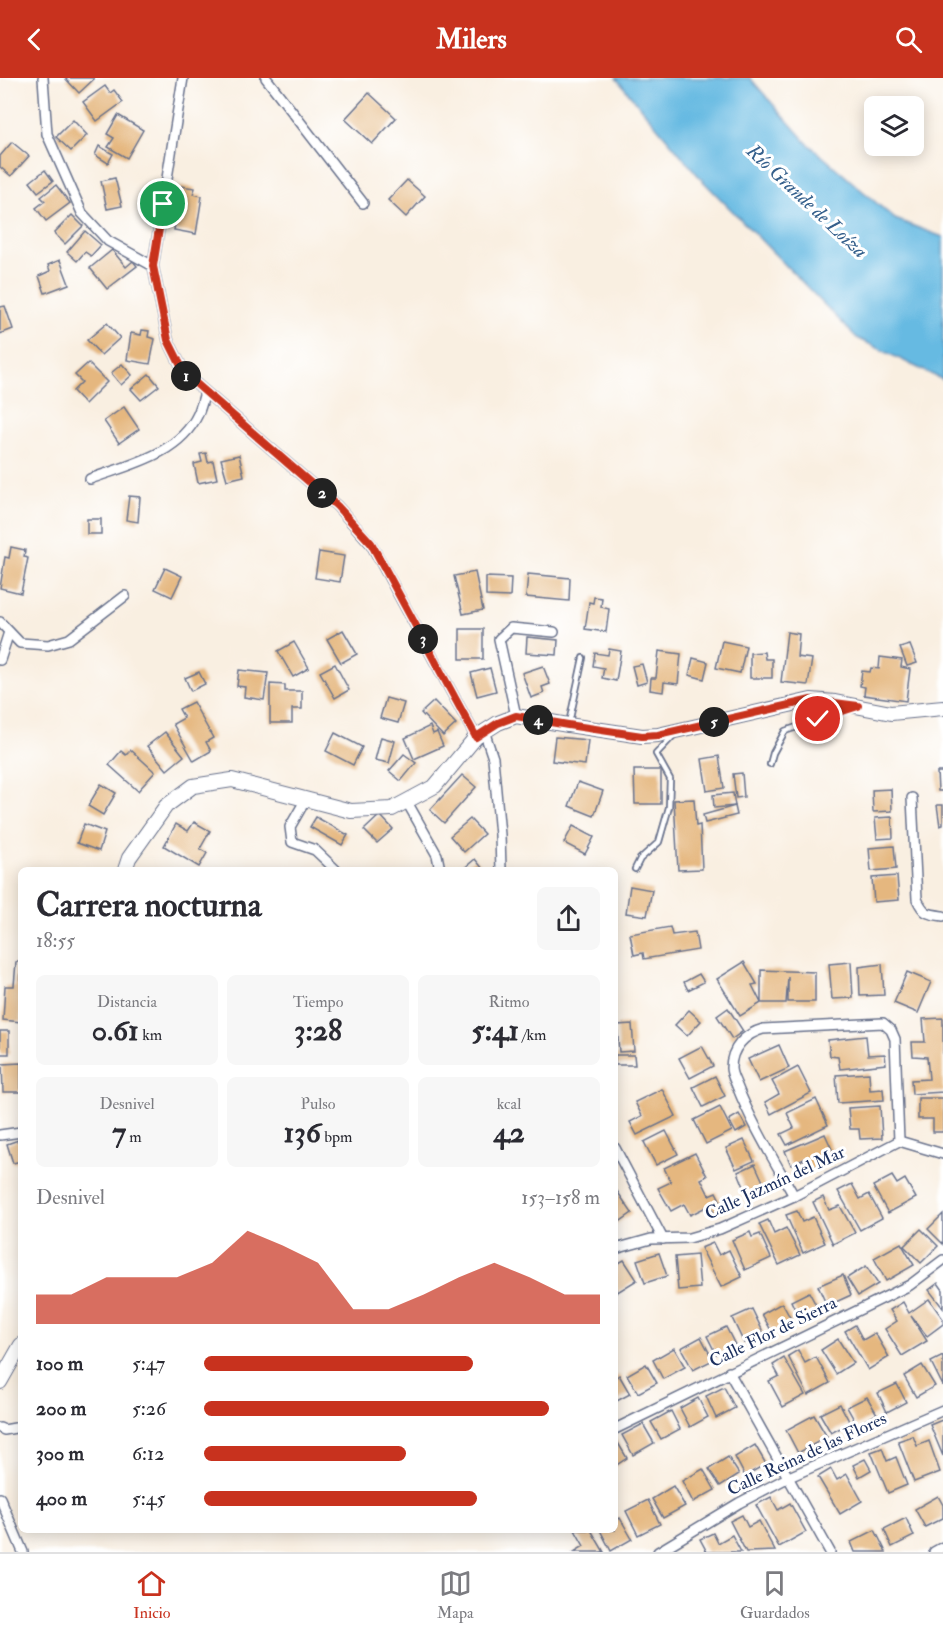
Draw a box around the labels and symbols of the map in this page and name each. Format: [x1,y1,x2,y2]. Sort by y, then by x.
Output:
water label: Río Grande de Loíza [741,138,873,263]
pin [137,178,188,229]
pin: 1 [171,361,201,391]
pin: 2 [307,478,337,508]
pin: 3 [408,624,438,654]
pin [792,693,843,744]
pin: 4 [523,705,553,735]
pin: 5 [699,707,729,737]
street label: Calle Jazmín del Mar [701,1140,849,1226]
street label: Calle Flor de Sierra [705,1291,841,1373]
street label: Calle Reina de las Flores [724,1407,890,1501]

